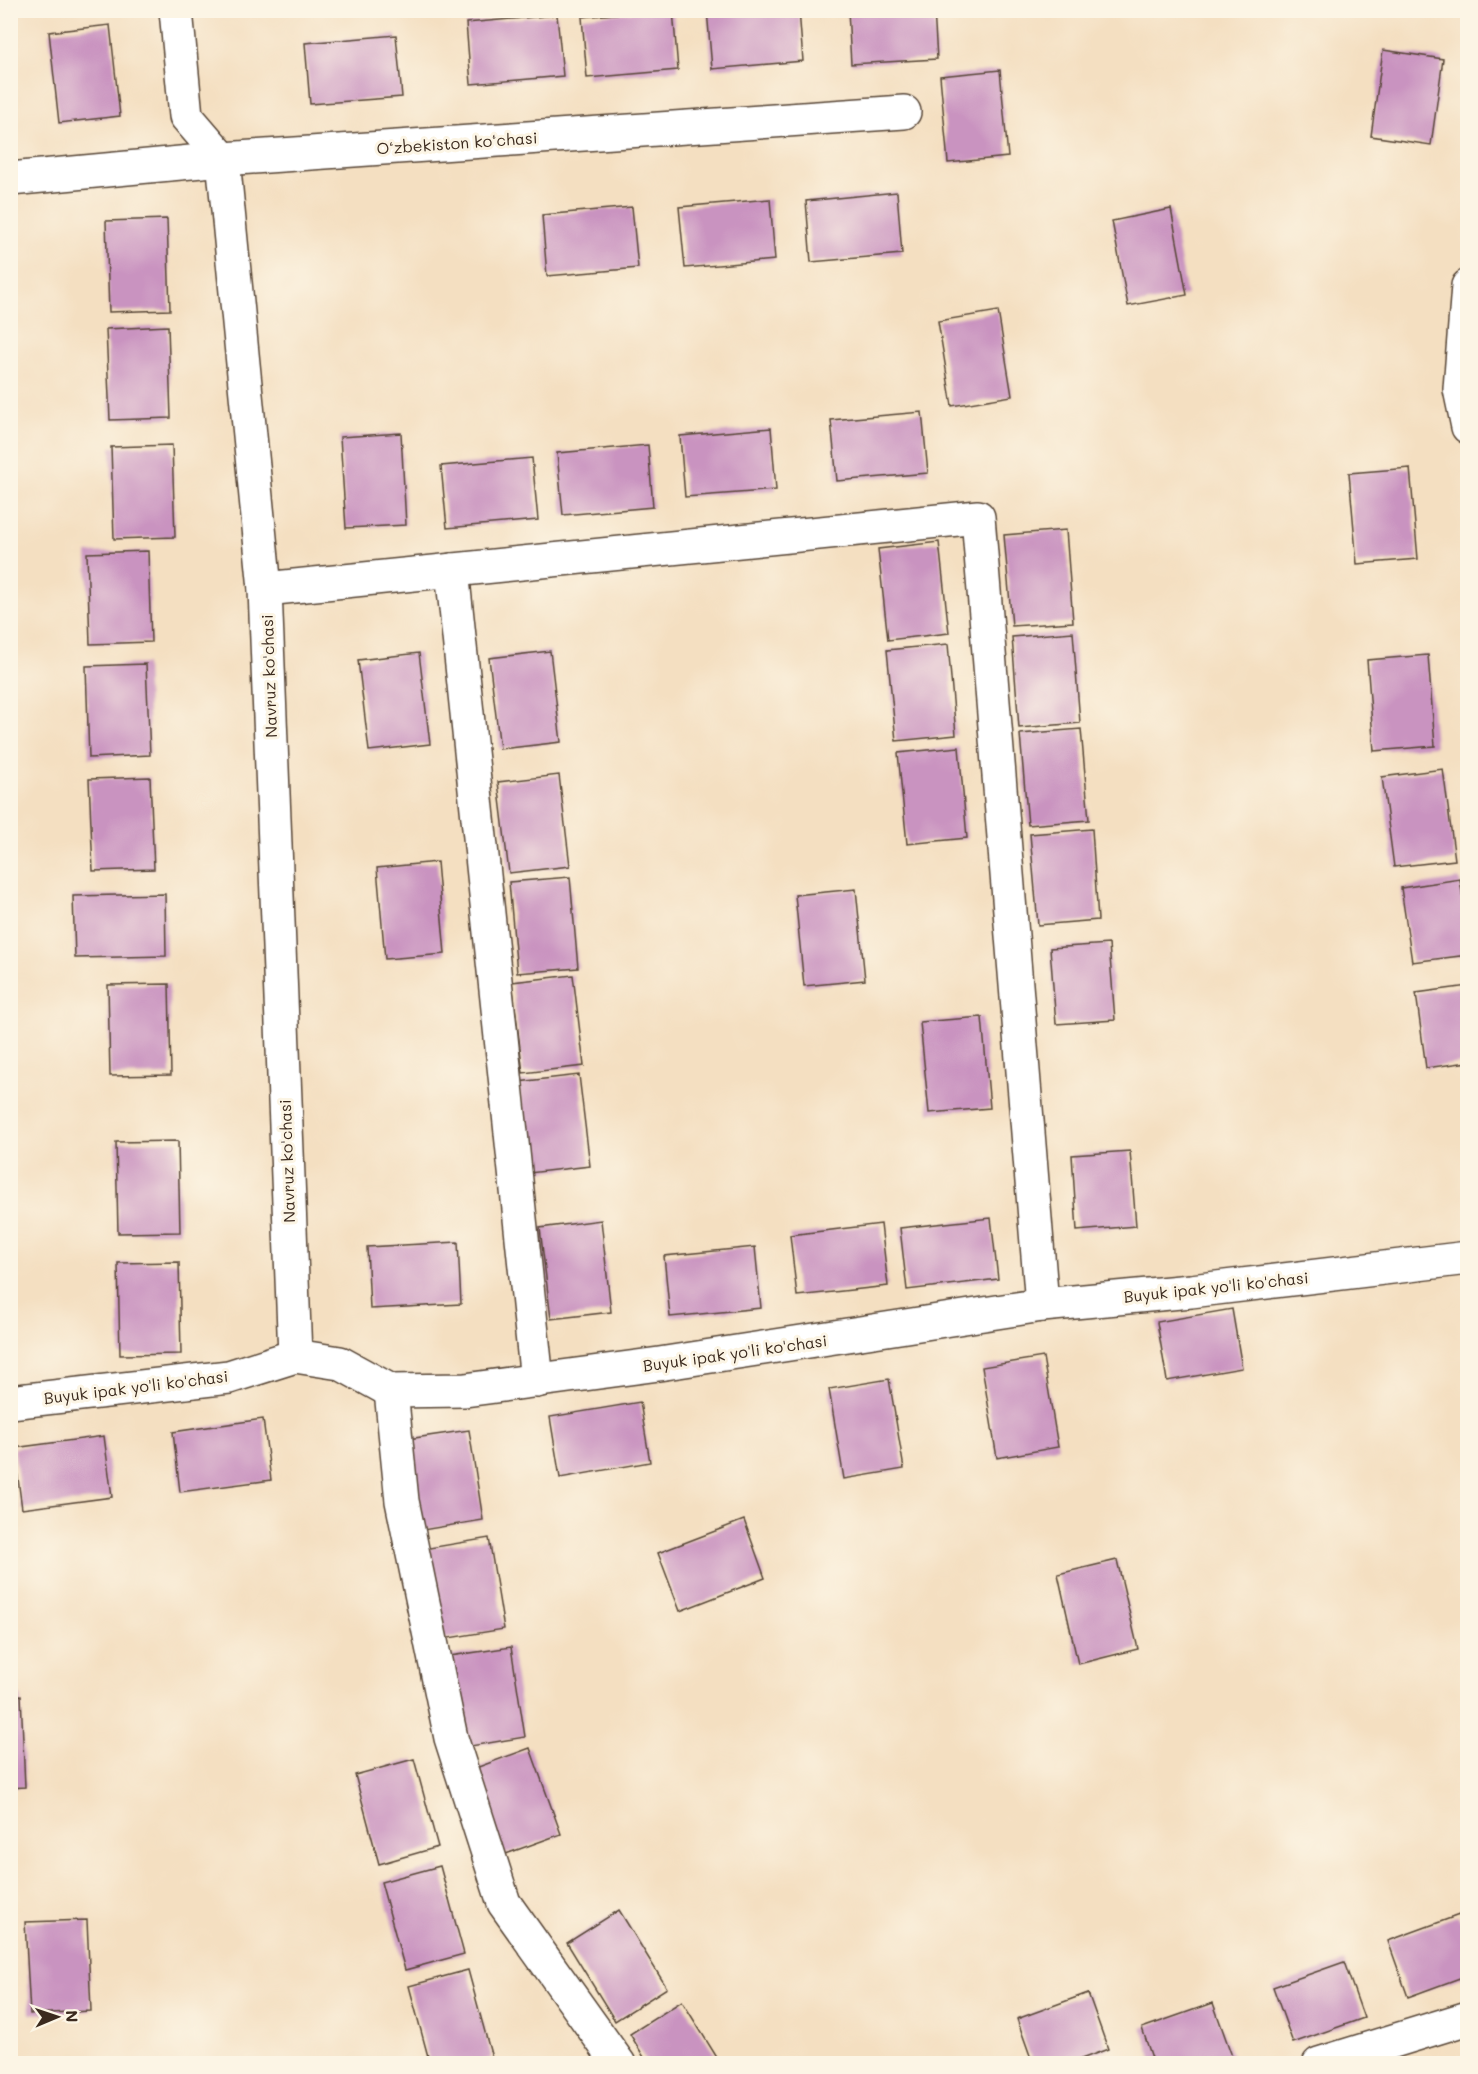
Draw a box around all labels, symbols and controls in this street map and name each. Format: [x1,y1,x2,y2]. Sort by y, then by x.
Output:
street label: O‘zbekiston ko‘chasi [376,126,538,159]
street label: Navruz ko'chasi [256,614,281,738]
street label: Navruz ko'chasi [274,1099,299,1223]
street label: Buyuk ipak yo'li ko'chasi [1122,1266,1309,1307]
street label: Buyuk ipak yo'li ko'chasi [641,1329,828,1376]
street label: Buyuk ipak yo'li ko'chasi [42,1365,229,1408]
north arrow [27,1987,87,2047]
text: N [62,2010,83,2023]

